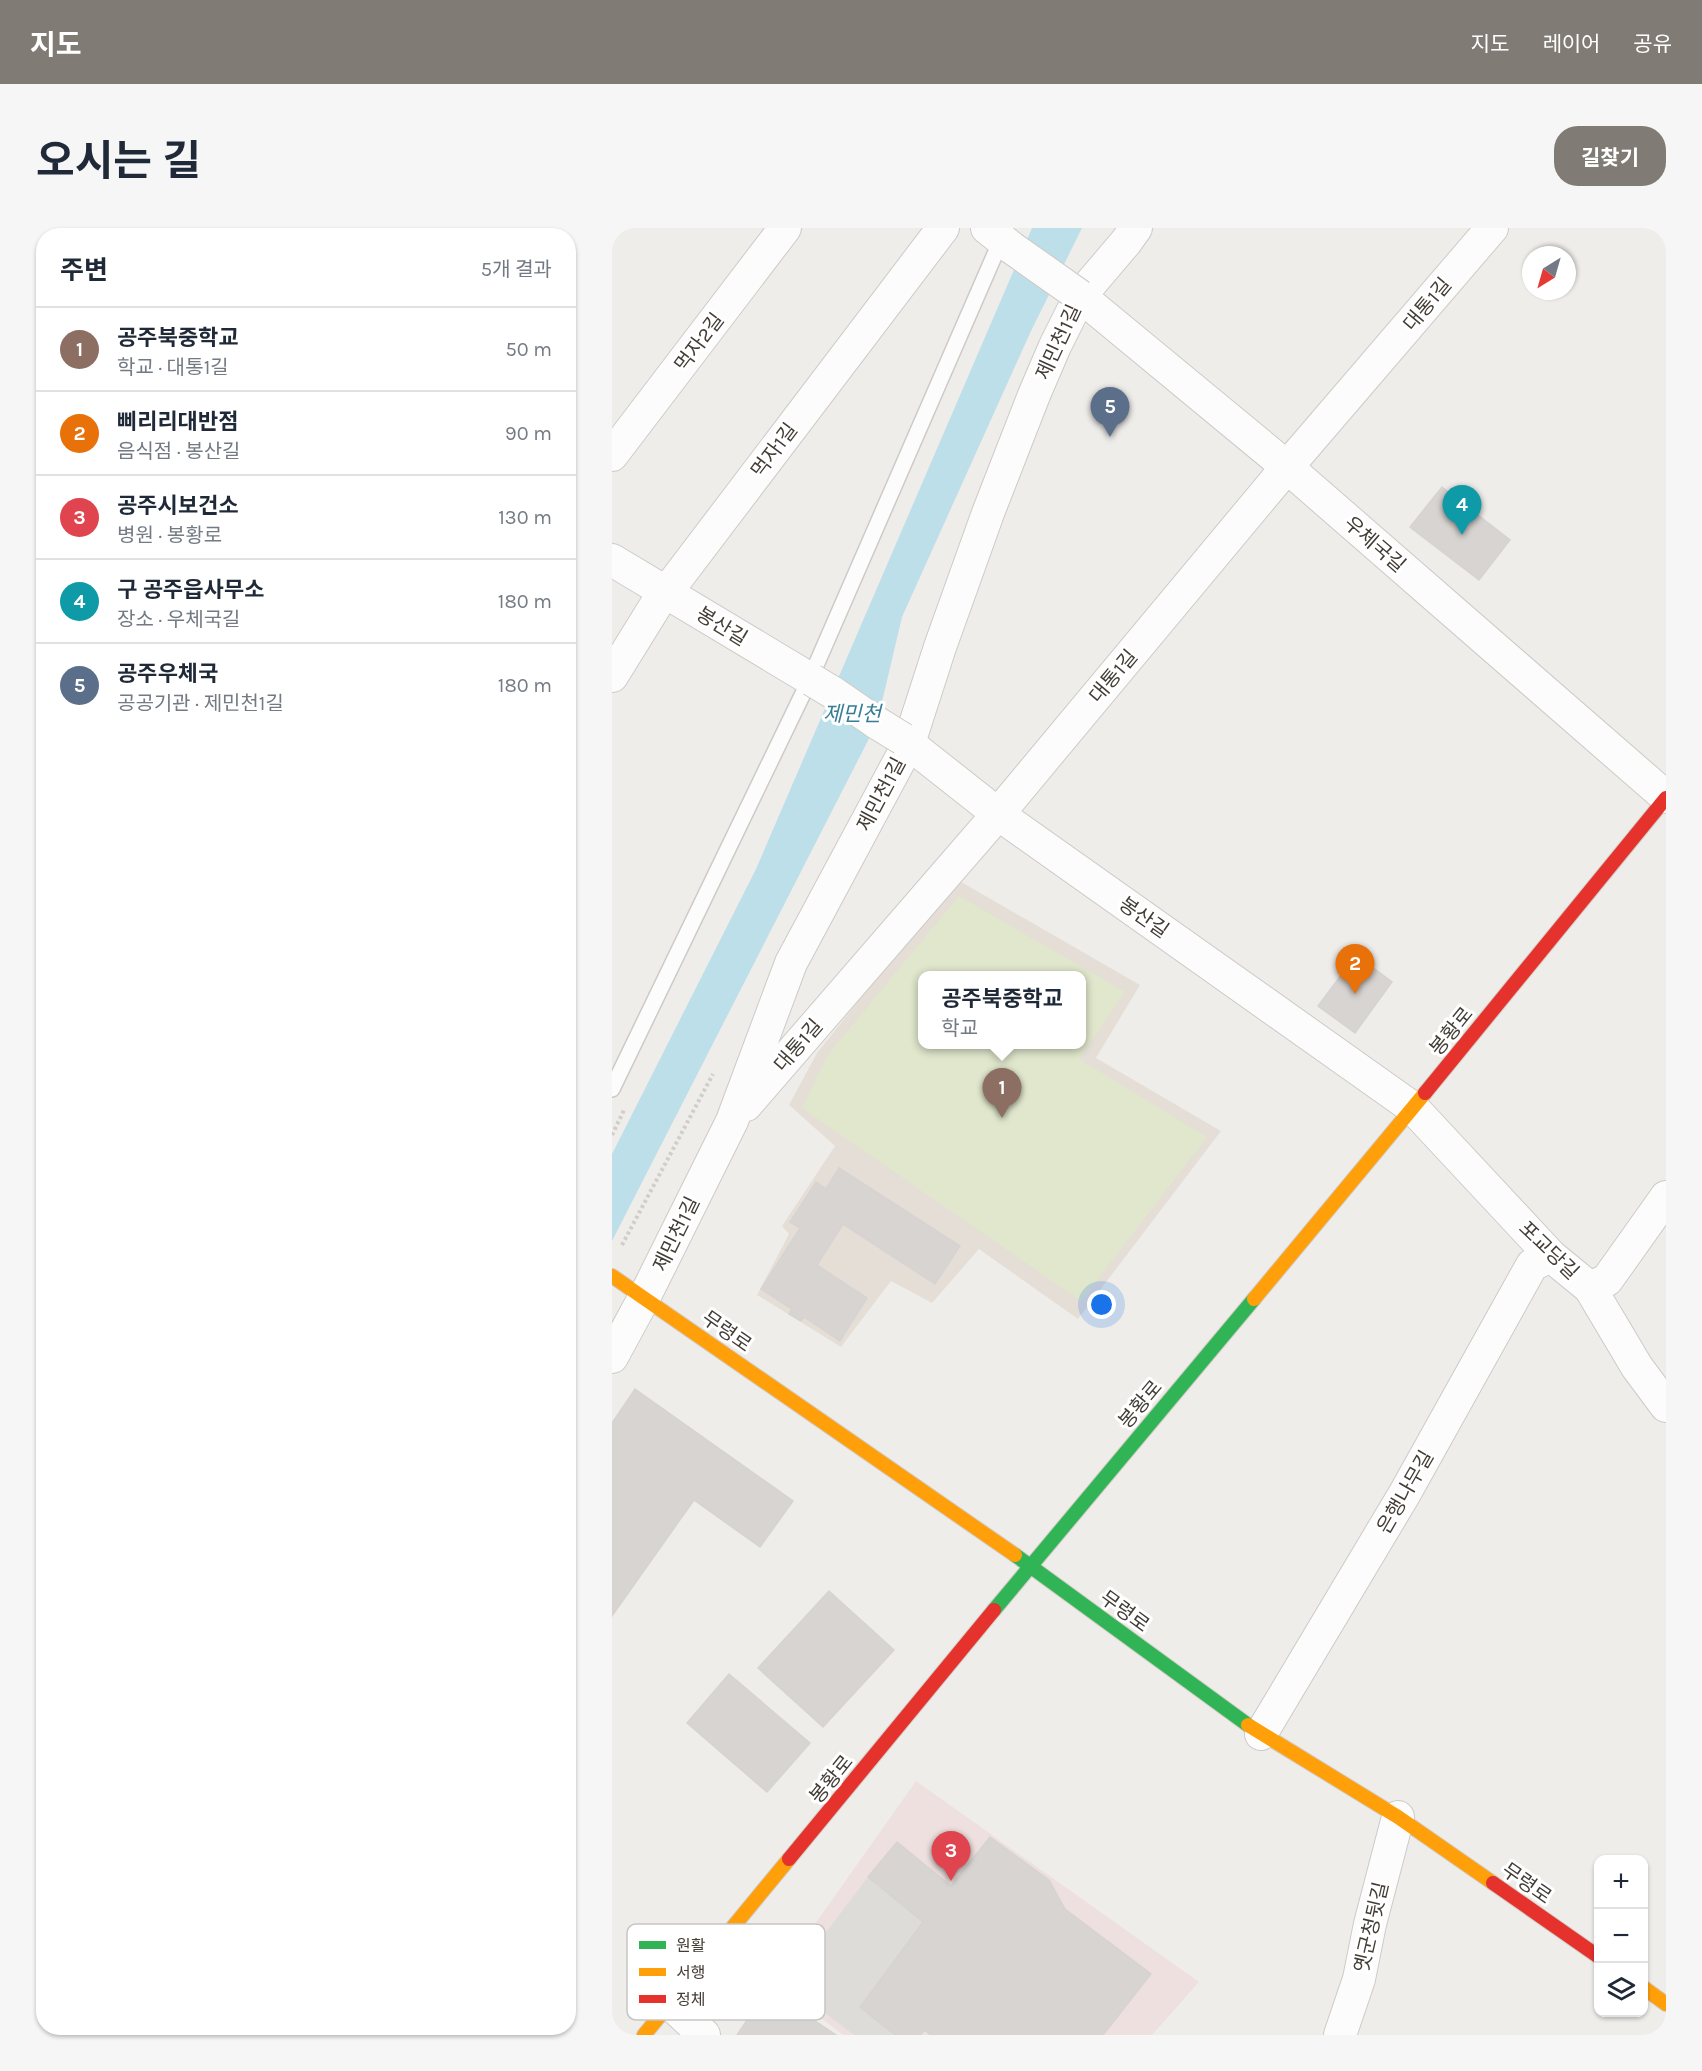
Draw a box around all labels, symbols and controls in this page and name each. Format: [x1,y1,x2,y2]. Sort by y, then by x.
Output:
text: 지도 [30,28,82,61]
text: 지도 [1471,32,1509,56]
text: 레이어 [1542,32,1600,56]
text: 공유 [1633,32,1672,56]
button: 길찾기 [1554,126,1666,186]
text: 오시는 길 [36,136,201,186]
north arrow [1522,246,1576,300]
text: 주변 [60,255,108,286]
text: 5개 결과 [481,258,552,281]
street label: 대통1길 [1399,273,1456,335]
street label: 제민천1길 [1031,301,1086,383]
street label: 먹자2길 [670,309,729,376]
text: 공주북중학교 [117,325,238,351]
text: 1 [76,338,83,361]
text: 50 m [505,338,552,361]
text: 학교 · 대통1길 [117,356,229,379]
pin: 5 [1090,388,1130,437]
text: 삐리리대반점 [117,409,238,435]
street label: 먹자1길 [747,419,802,482]
text: 2 [73,422,86,445]
text: 90 m [505,422,552,445]
text: 음식점 · 봉산길 [117,440,240,463]
pin: 4 [1442,486,1482,535]
text: 공주시보건소 [117,493,238,519]
text: 3 [73,506,86,529]
text: 130 m [498,506,552,529]
street label: 우체국길 [1339,512,1410,577]
text: 병원 · 봉황로 [117,524,222,547]
text: 구 공주읍사무소 [117,577,264,603]
text: 4 [74,590,85,613]
text: 180 m [498,590,552,613]
street label: 봉산길 [692,602,751,651]
text: 장소 · 우체국길 [117,608,240,631]
street label: 대통1길 [1085,645,1142,707]
text: 공주우체국 [117,661,218,687]
text: 5 [74,674,85,697]
text: 180 m [498,674,552,697]
text: 공공기관 · 제민천1길 [117,692,284,715]
water label: 제민천 [823,702,884,726]
street label: 제민천1길 [852,753,910,835]
street label: 봉산길 [1115,892,1173,943]
pin: 2 [1336,944,1374,994]
popup [918,971,1086,1049]
text: 공주북중학교 [941,986,1063,1012]
street label: 봉황로 [1425,1003,1478,1060]
street label: 대통1길 [769,1014,827,1076]
text: 학교 [941,1017,978,1040]
pin: 1 [982,1068,1022,1118]
street label: 제민천1길 [649,1193,704,1275]
street label: 포교당길 [1514,1217,1583,1284]
your location [1087,1290,1116,1319]
street label: 무령로 [698,1306,756,1357]
street label: 봉황로 [1114,1376,1167,1433]
street label: 은행나무길 [1372,1447,1438,1538]
street label: 무령로 [1096,1586,1154,1637]
street label: 봉황로 [805,1751,858,1808]
pin: 3 [932,1832,970,1881]
map controls [1594,1855,1648,2017]
button: + [1594,1855,1648,1909]
street label: 무령로 [1498,1858,1556,1909]
street label: 옛군청뒷길 [1350,1880,1393,1975]
button: − [1594,1909,1648,1963]
legend [627,1924,825,2020]
text: 원활 [676,1936,706,1955]
text: 서행 [676,1963,705,1982]
button: layers [1594,1963,1648,2017]
text: 정체 [676,1990,705,2009]

